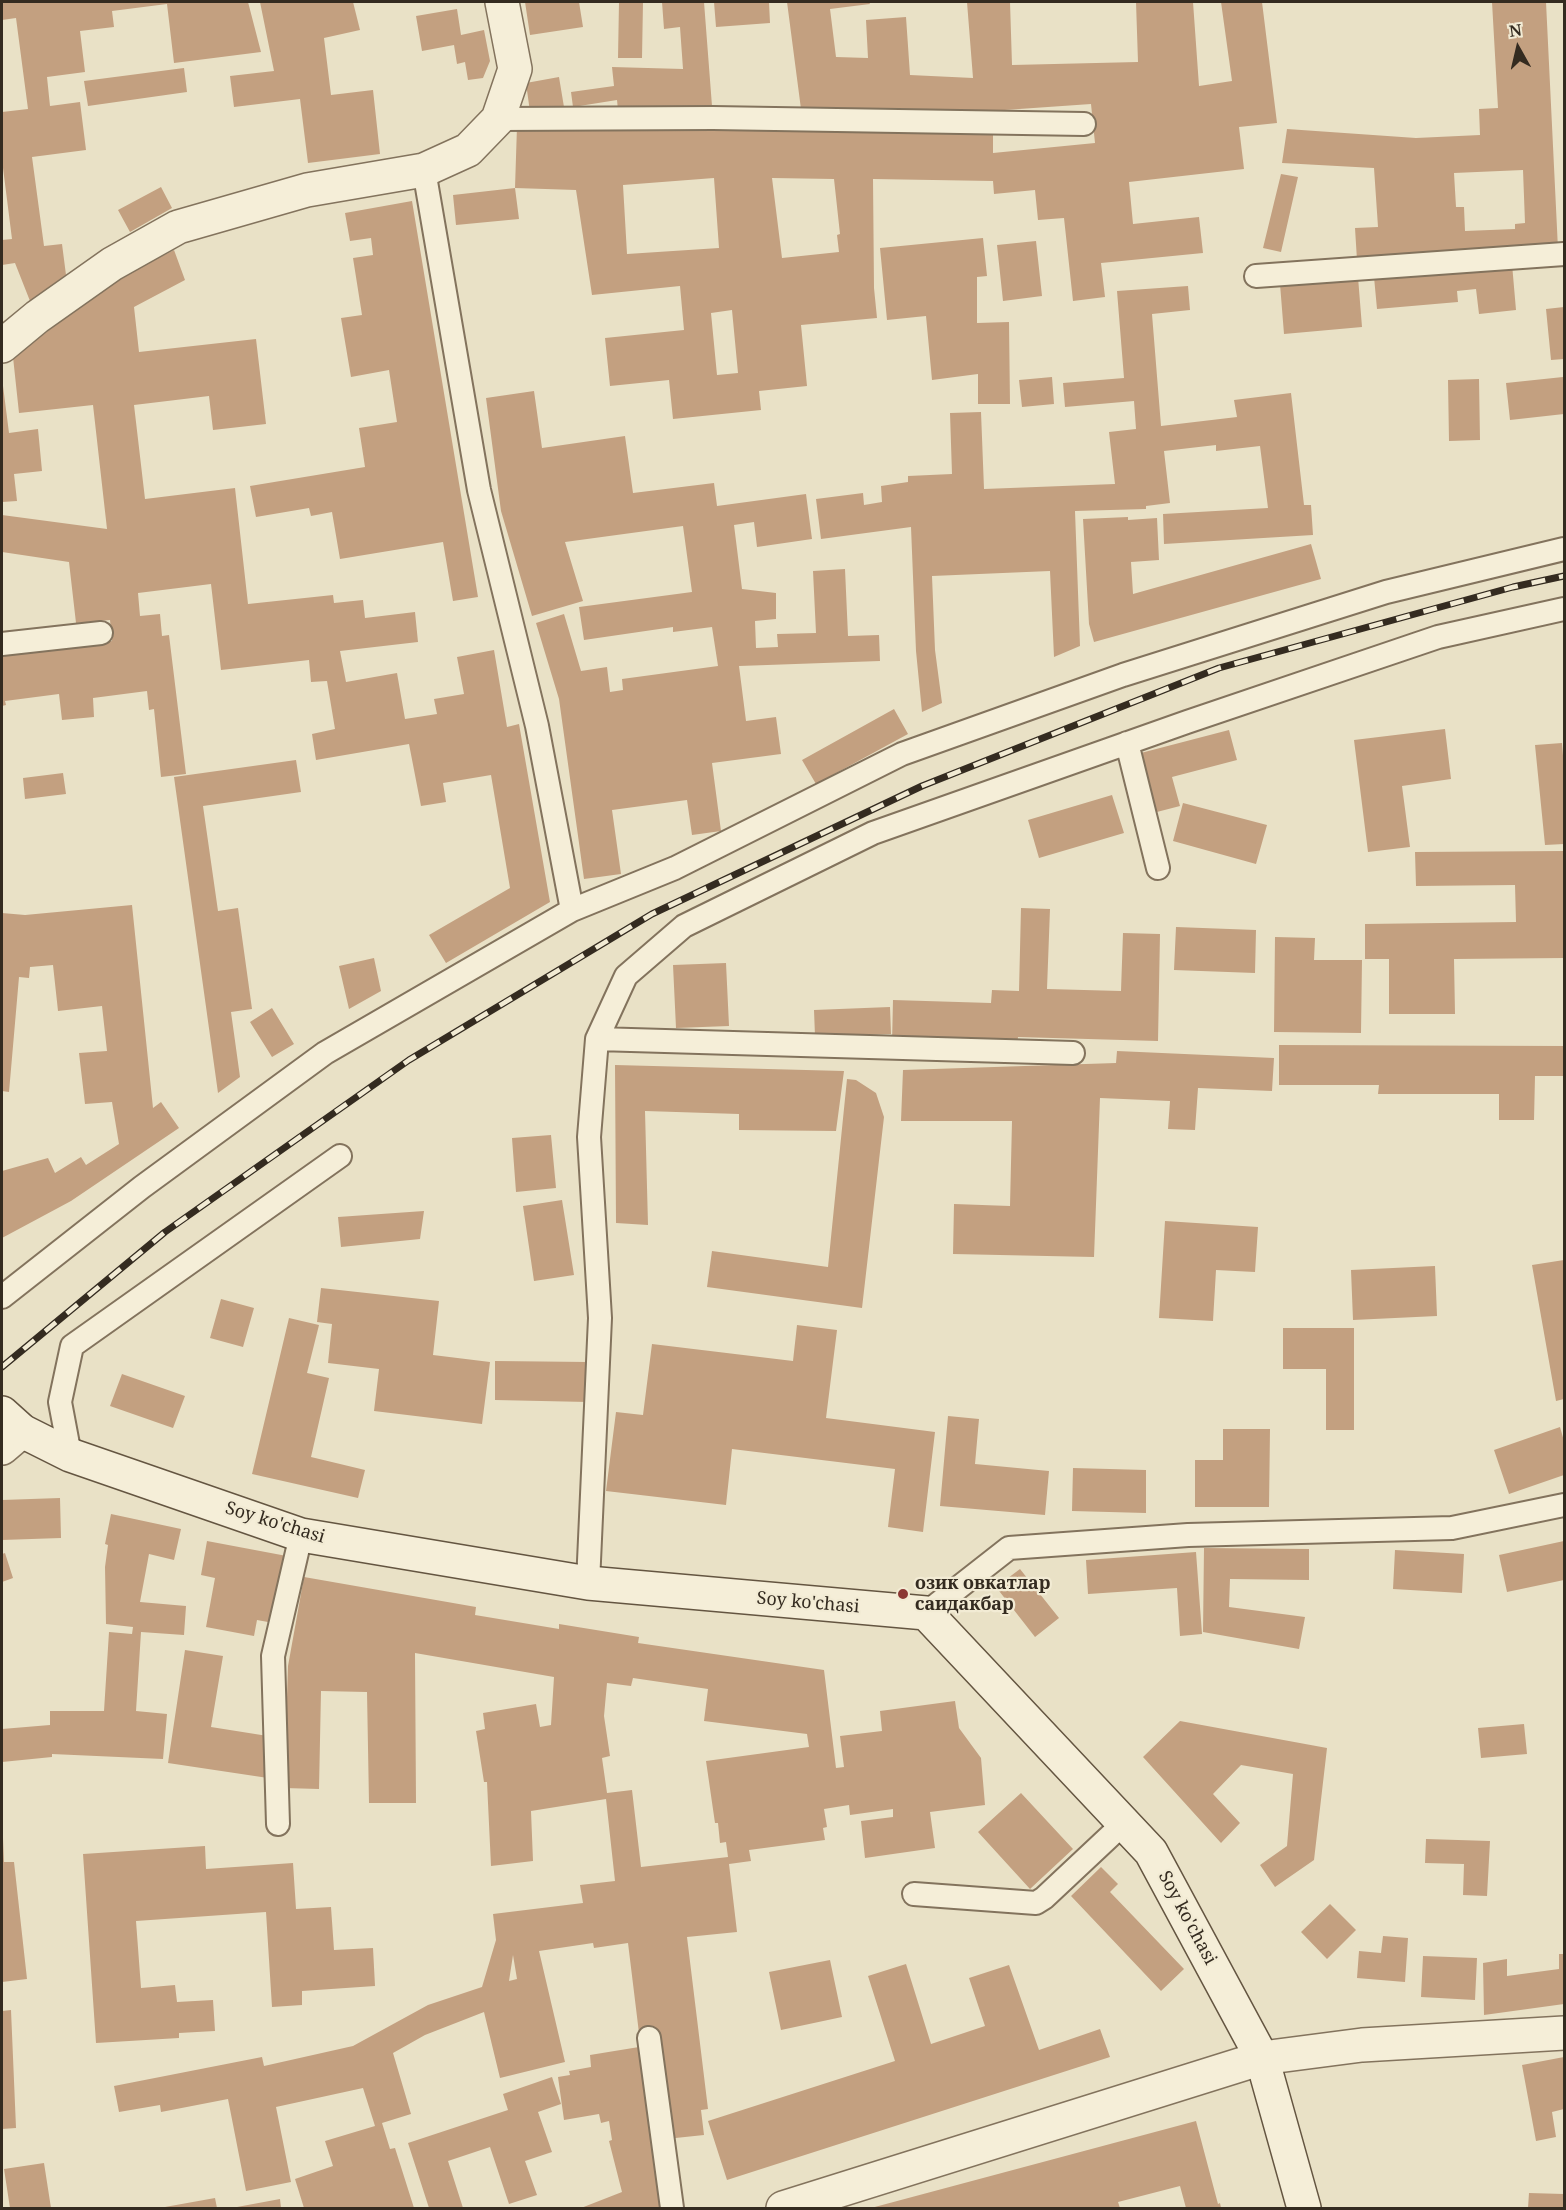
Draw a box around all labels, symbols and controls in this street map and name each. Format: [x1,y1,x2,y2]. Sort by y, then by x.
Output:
north arrow [1488,18,1548,78]
text: N [1508,18,1523,42]
street label: Soy ko'chasi [223,1498,327,1548]
place label: озик овкатлар саидакбар [915,1573,1050,1616]
marker: озик овкатлар саидакбар [896,1587,910,1601]
street label: Soy ko'chasi [756,1588,860,1618]
street label: Soy ko'chasi [1153,1867,1221,1969]

